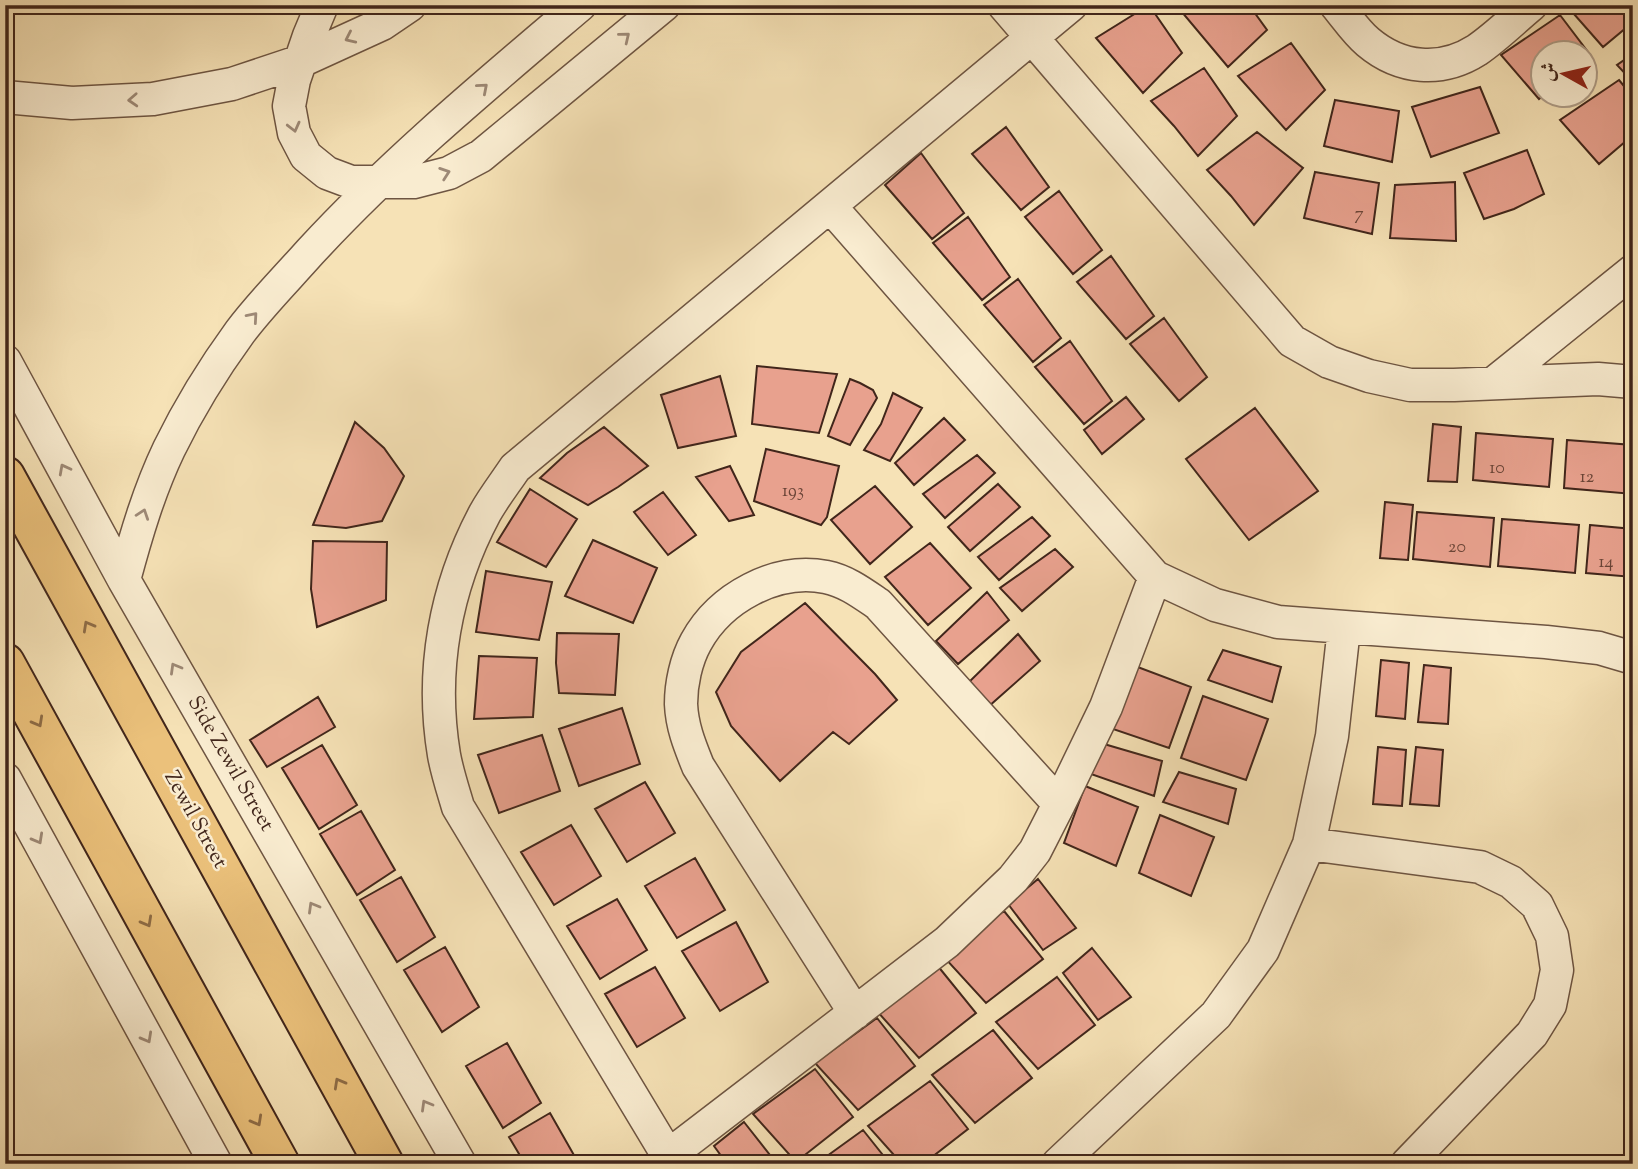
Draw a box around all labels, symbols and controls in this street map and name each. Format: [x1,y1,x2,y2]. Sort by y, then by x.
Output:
one-way arrow [345,30,357,44]
one-way arrow [617,33,630,45]
north arrow [1530,38,1600,108]
text: ش [1535,61,1564,83]
one-way arrow [475,83,488,96]
one-way arrow [127,92,138,107]
one-way arrow [286,120,300,132]
one-way arrow [438,167,450,181]
house number: 7 [1354,202,1364,228]
one-way arrow [245,312,257,325]
house number: 10 [1489,456,1505,482]
one-way arrow [59,464,72,476]
house number: 12 [1580,465,1595,491]
house number: 193 [782,479,804,505]
one-way arrow [135,509,149,521]
house number: 20 [1448,535,1466,561]
house number: 14 [1598,550,1614,576]
one-way arrow [82,620,96,633]
one-way arrow [170,662,183,675]
street label: Side Zewil Street [181,692,279,836]
one-way arrow [30,715,43,728]
street label: Zewil Street [158,767,232,873]
one-way arrow [30,831,43,844]
one-way arrow [308,902,321,915]
one-way arrow [139,915,152,927]
one-way arrow [139,1031,152,1043]
one-way arrow [334,1077,347,1090]
one-way arrow [422,1099,435,1112]
one-way arrow [249,1114,262,1127]

